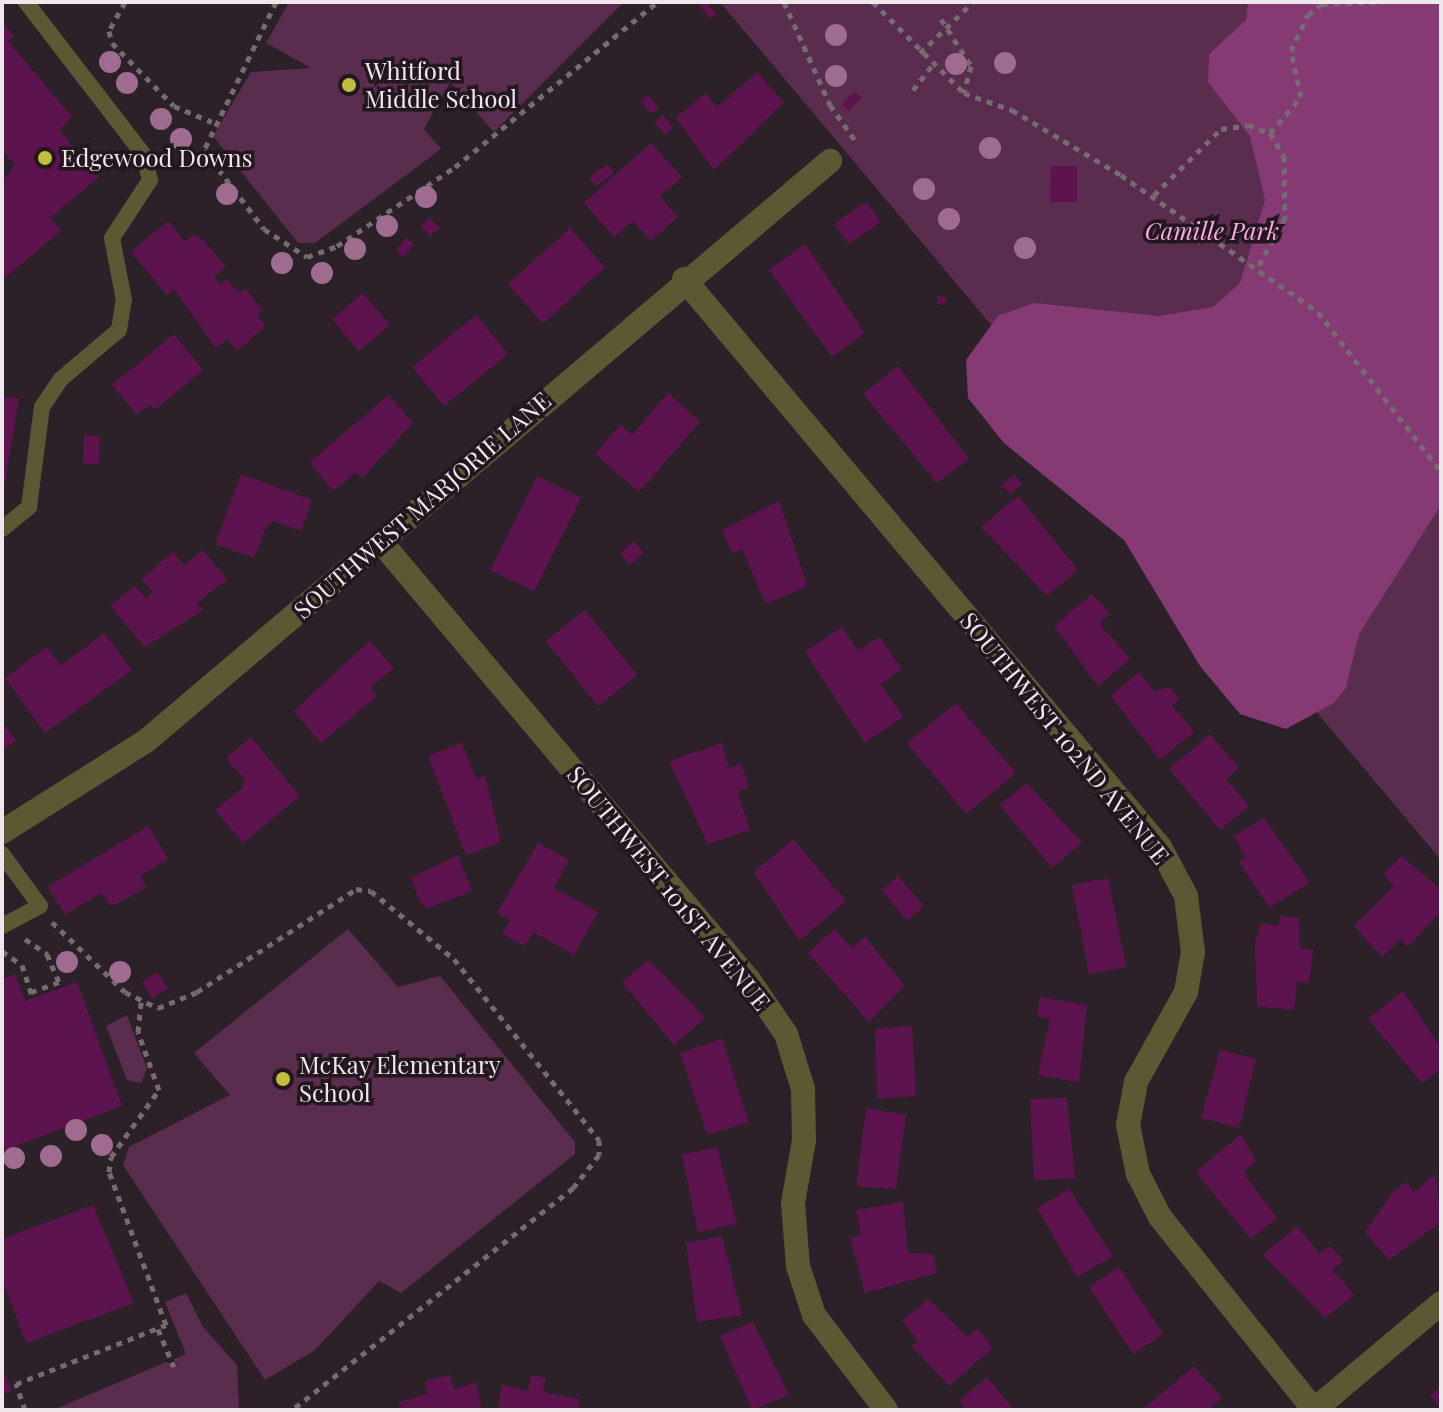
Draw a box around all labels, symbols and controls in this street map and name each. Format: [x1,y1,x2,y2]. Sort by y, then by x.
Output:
place label: Whitford Middle School [365,57,517,113]
marker: Whitford Middle School [340,76,358,94]
place label: Edgewood Downs [61,144,252,172]
marker: Edgewood Downs [36,149,54,167]
park label: Camille Park [1145,217,1279,245]
street label: SOUTHWEST MARJORIE LANE [288,386,556,624]
street label: SOUTHWEST 102ND AVENUE [954,606,1176,870]
street label: SOUTHWEST 101ST AVENUE [561,759,777,1017]
place label: McKay Elementary School [299,1051,501,1107]
marker: McKay Elementary School [274,1070,292,1088]

